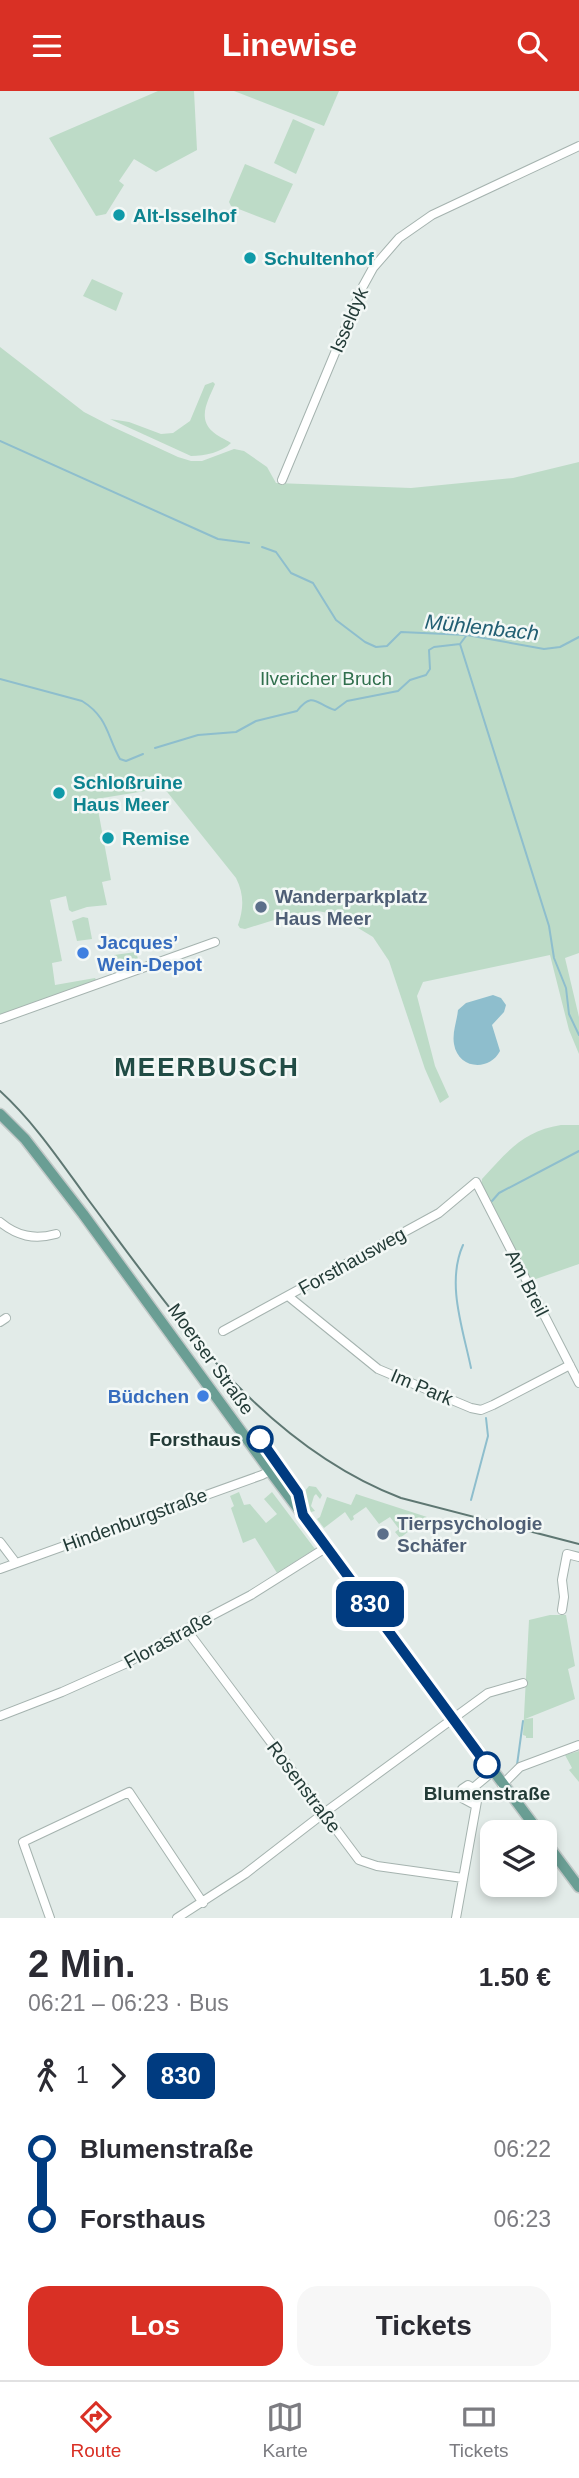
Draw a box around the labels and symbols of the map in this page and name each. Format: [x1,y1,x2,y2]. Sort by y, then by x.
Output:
place label: Alt-Isselhof [133,205,237,226]
marker: Alt-Isselhof [111,207,127,223]
place label: Schultenhof [264,248,374,269]
marker: Schultenhof [242,250,258,266]
street label: Isseldyk [326,284,372,356]
water label: Mühlenbach [424,610,540,644]
park label: Ilvericher Bruch [260,668,392,689]
place label: Schloßruine Haus Meer [73,772,183,815]
marker: Schloßruine Haus Meer [51,785,67,801]
place label: Remise [122,828,190,849]
marker: Remise [100,830,116,846]
place label: Wanderparkplatz Haus Meer [275,886,427,929]
marker: Wanderparkplatz Haus Meer [253,899,269,915]
place label: Jacques’ Wein-Depot [97,932,203,975]
marker: Jacques’ Wein-Depot [75,945,91,961]
district label: MEERBUSCH [114,1052,300,1082]
street label: Forsthausweg [295,1223,409,1299]
street label: Am Breil [501,1246,553,1320]
street label: Moerser Straße [164,1299,258,1419]
street label: Im Park [388,1365,457,1410]
place label: Büdchen [108,1386,189,1407]
marker: Büdchen [195,1388,211,1404]
marker: Forsthaus [247,1426,273,1452]
place label: Forsthaus [149,1429,241,1450]
street label: Hindenburgstraße [60,1484,210,1556]
place label: Tierpsychologie Schäfer [397,1513,542,1556]
marker: Tierpsychologie Schäfer [375,1526,391,1542]
line badge: 830 [330,1581,410,1627]
street label: Florastraße [120,1607,216,1673]
street label: Rosenstraße [263,1737,345,1837]
marker: Blumenstraße [474,1752,500,1778]
place label: Blumenstraße [424,1783,550,1804]

